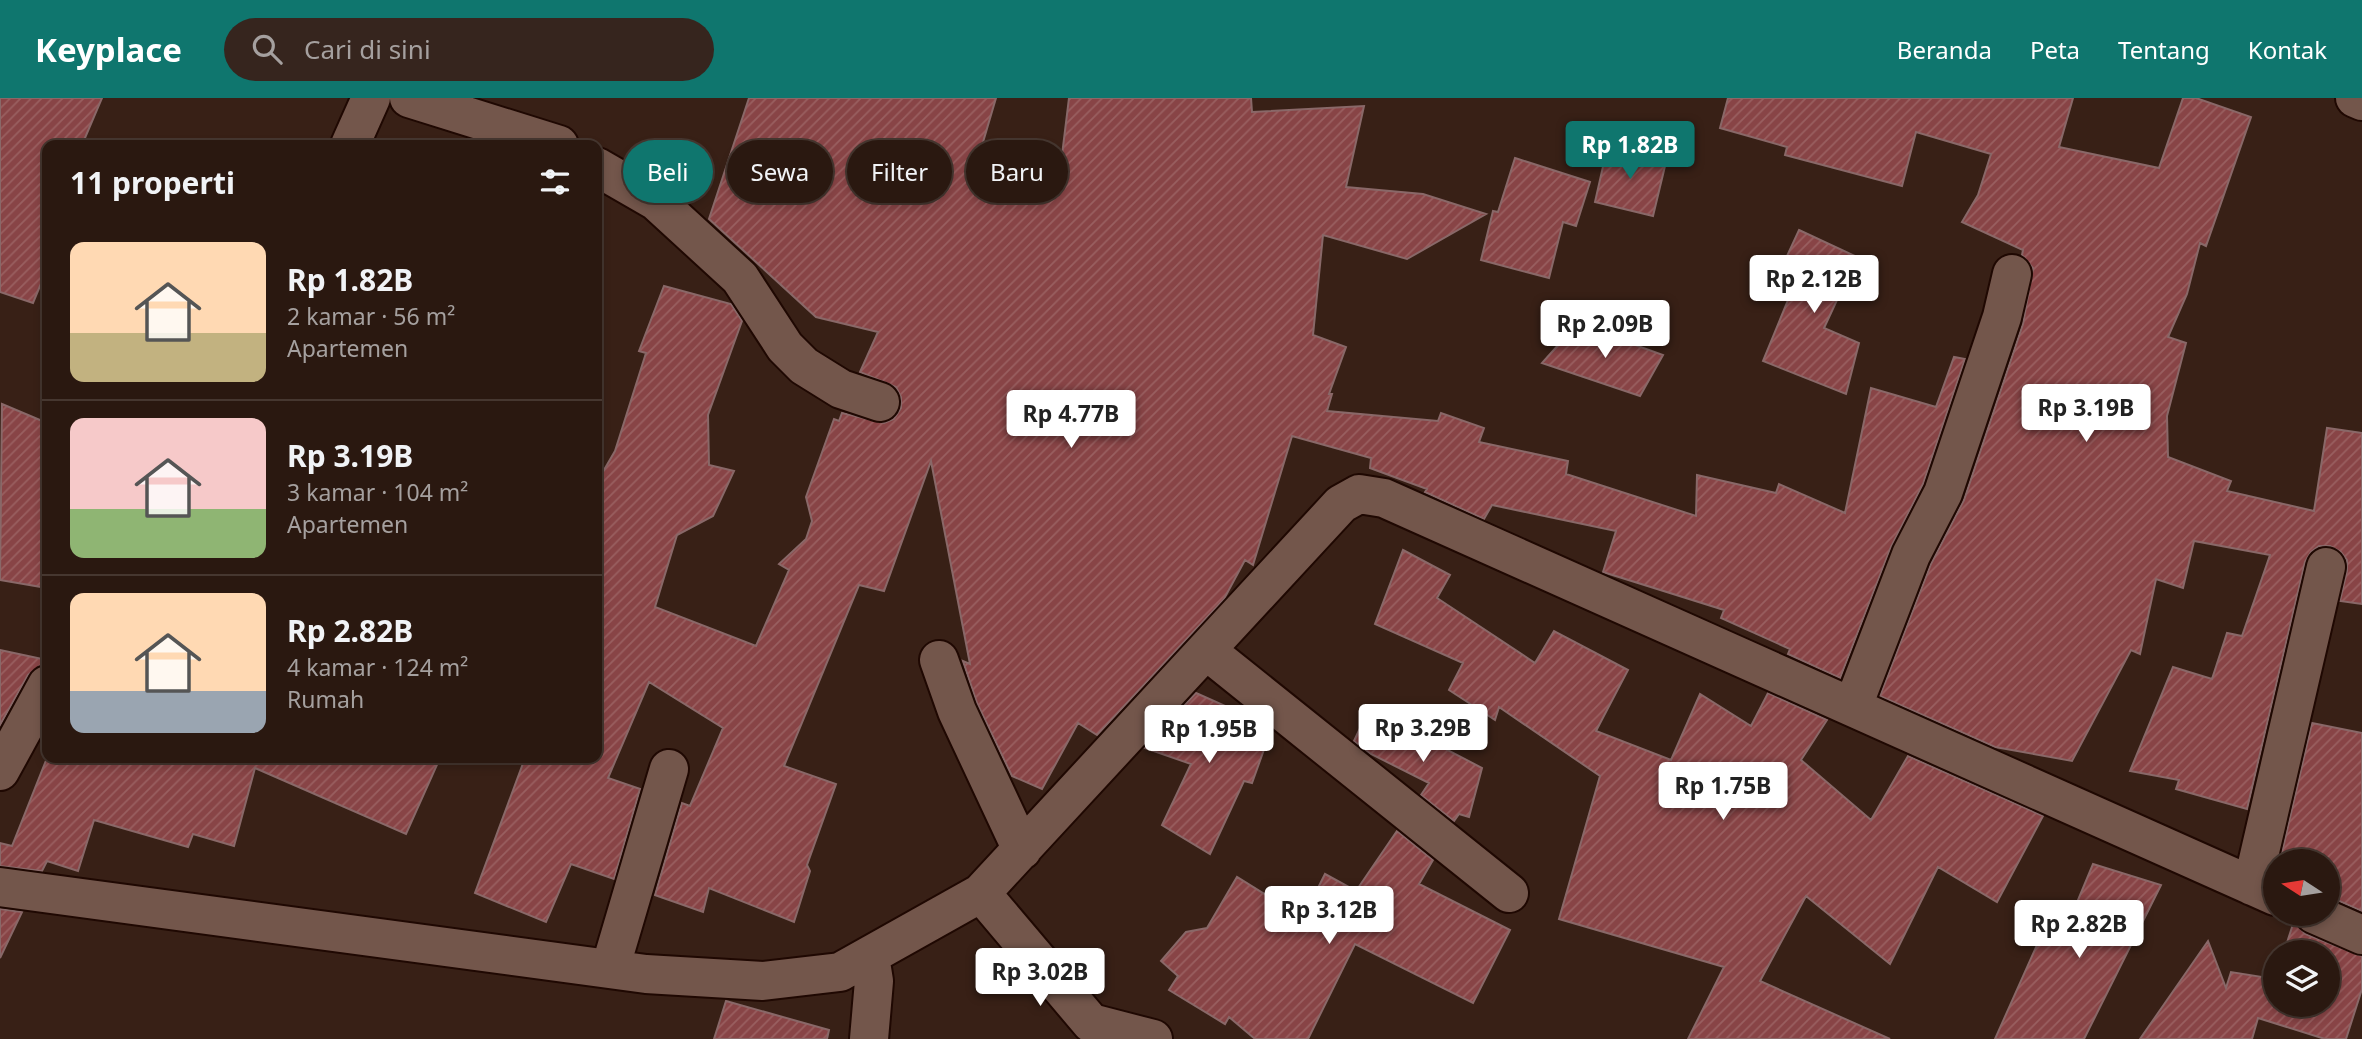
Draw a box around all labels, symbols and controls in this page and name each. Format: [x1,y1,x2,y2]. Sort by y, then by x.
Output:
search box [224,18,714,81]
text: Keyplace [35,27,182,72]
icon: search [248,30,286,68]
text: Cari di sini [304,31,431,67]
text: Beranda [1897,33,1992,66]
text: Peta [2030,33,2080,66]
text: Tentang [2118,33,2210,66]
text: Kontak [2248,33,2327,66]
pin: Rp 1.82B [1558,122,1702,181]
text: Rp 1.82B [1582,128,1678,160]
chip: Beli [623,140,713,203]
chip: Sewa [727,140,833,203]
chip: Filter [847,140,952,203]
chip: Baru [966,140,1068,203]
text: 11 properti [70,162,235,203]
icon: filters [536,163,574,201]
pin: Rp 2.12B [1742,256,1886,315]
text: Rp 1.82B [287,259,413,300]
text: Rp 2.12B [1766,262,1862,294]
icon: home [126,270,210,354]
text: 2 kamar · 56 m² [287,300,455,332]
pin: Rp 2.09B [1533,300,1677,360]
text: Rp 2.09B [1557,307,1653,339]
text: Apartemen [287,332,408,364]
pin: Rp 3.19B [2014,384,2158,444]
pin: Rp 4.77B [999,390,1143,450]
text: Rp 3.19B [2038,391,2134,423]
text: Rp 4.77B [1023,397,1119,429]
text: Rp 3.19B [287,435,413,476]
icon: home [126,446,210,530]
text: 3 kamar · 104 m² [287,476,468,508]
text: Apartemen [287,508,408,540]
text: Rp 2.82B [287,610,413,651]
icon: home [126,621,210,705]
text: 4 kamar · 124 m² [287,651,468,683]
text: Rumah [287,683,364,715]
pin: Rp 3.29B [1351,704,1495,764]
pin: Rp 1.95B [1137,706,1281,765]
text: Rp 3.29B [1375,711,1471,743]
text: Rp 1.95B [1161,712,1257,744]
pin: Rp 1.75B [1651,762,1795,822]
text: Rp 1.75B [1675,769,1771,801]
north arrow [2263,849,2340,926]
map controls [2263,849,2340,1017]
pin: Rp 3.12B [1257,886,1401,946]
text: Rp 3.12B [1281,893,1377,925]
pin: Rp 2.82B [2007,900,2151,960]
text: Rp 2.82B [2031,907,2127,939]
button: layers [2263,940,2340,1017]
pin: Rp 3.02B [968,948,1112,1008]
text: Rp 3.02B [992,955,1088,987]

